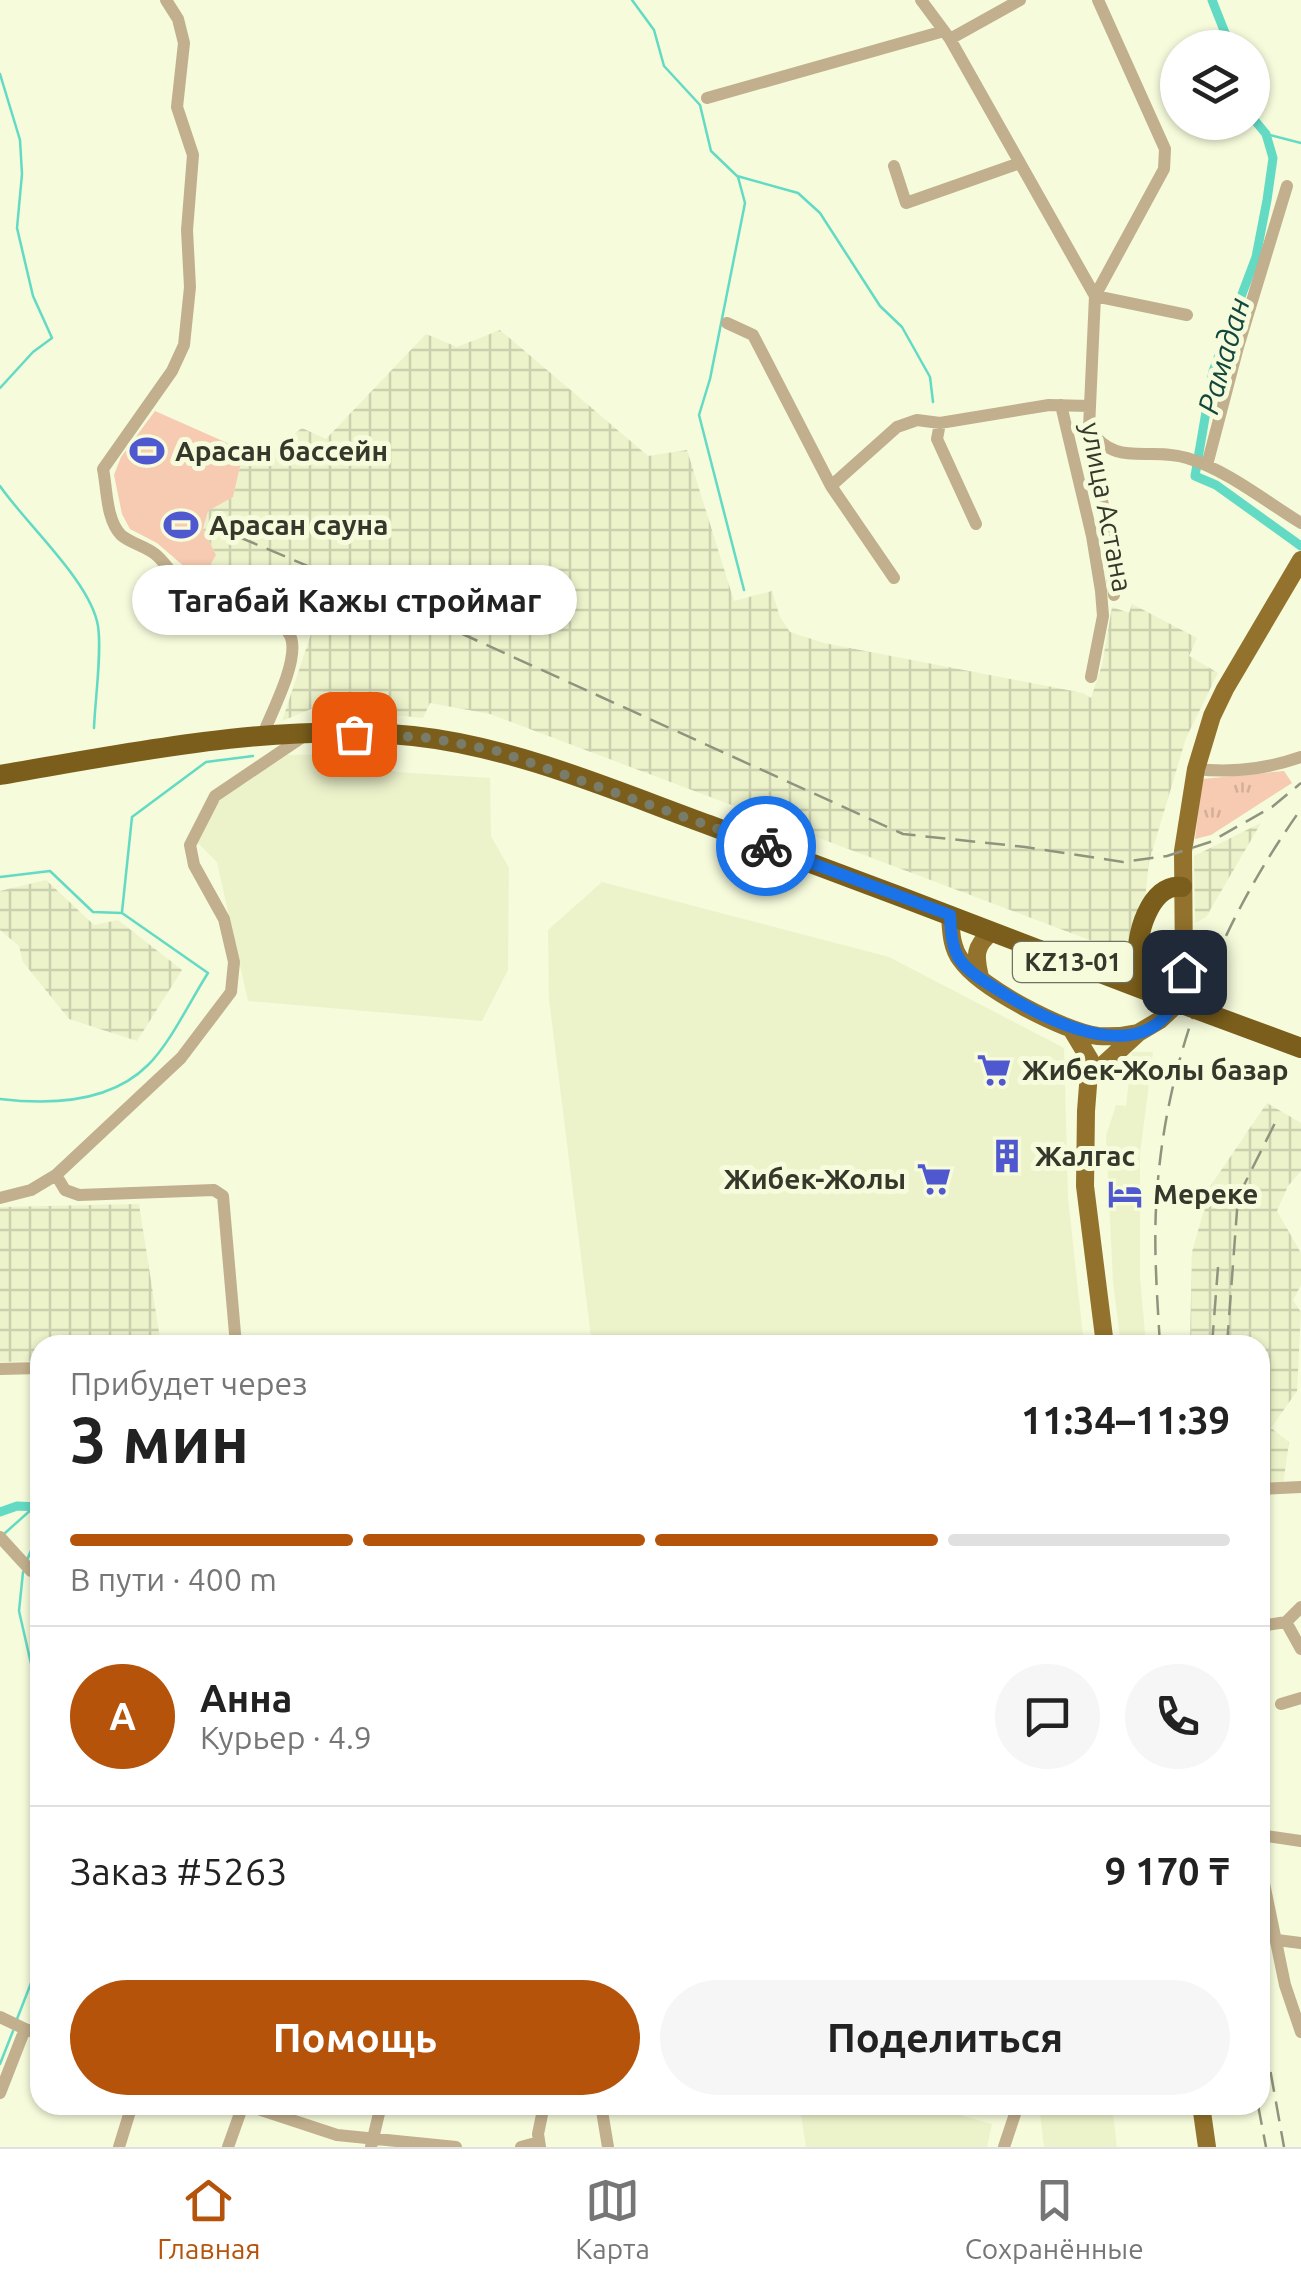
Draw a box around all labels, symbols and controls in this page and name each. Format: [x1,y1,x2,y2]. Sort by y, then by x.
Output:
map controls [1160,30,1270,140]
button: layers [1160,30,1270,140]
water label: Рамадан [1190,294,1256,418]
street label: улица Астана [1076,419,1139,594]
sports icon: Арасан бассейн [128,432,166,470]
place label: Арасан бассейн [175,435,388,466]
sports icon: Арасан сауна [162,506,200,544]
place label: Арасан сауна [209,509,388,540]
callout: Тагабай Кажы строймаг [132,564,576,634]
text: Тагабай Кажы строймаг [168,582,541,618]
pin [312,692,397,777]
icon: bag [327,707,382,762]
courier [716,796,816,896]
icon: bike [739,819,794,874]
pin [1142,930,1227,1015]
road number: KZ13-01 [1013,942,1133,982]
icon: home [1157,945,1212,1000]
supermarket icon: Жибек-Жолы базар [975,1051,1013,1089]
place label: Жибек-Жолы базар [1022,1054,1289,1085]
building icon: Жалгас [988,1137,1026,1175]
place label: Жалгас [1035,1140,1135,1171]
supermarket icon: Жибек-Жолы [915,1160,953,1198]
place label: Жибек-Жолы [724,1163,906,1194]
hotel icon: Мереке [1106,1175,1144,1213]
place label: Мереке [1153,1178,1259,1209]
text: Прибудет через [70,1365,308,1401]
text: 11:34–11:39 [1021,1399,1230,1441]
text: 3 мин [70,1402,249,1475]
text: В пути · 400 m [70,1561,277,1597]
button: chat [995,1664,1100,1769]
button: phone [1125,1664,1230,1769]
text: Анна [200,1677,292,1719]
text: А [109,1695,136,1737]
text: Курьер · 4.9 [200,1719,372,1755]
text: Заказ #5263 [70,1850,288,1892]
text: 9 170 ₸ [1105,1850,1230,1892]
button: Помощь [70,1980,640,2095]
button: Поделиться [660,1980,1230,2095]
tab: Главная [157,2173,261,2264]
tab: Карта [575,2173,650,2264]
tab: Сохранённые [965,2173,1144,2264]

